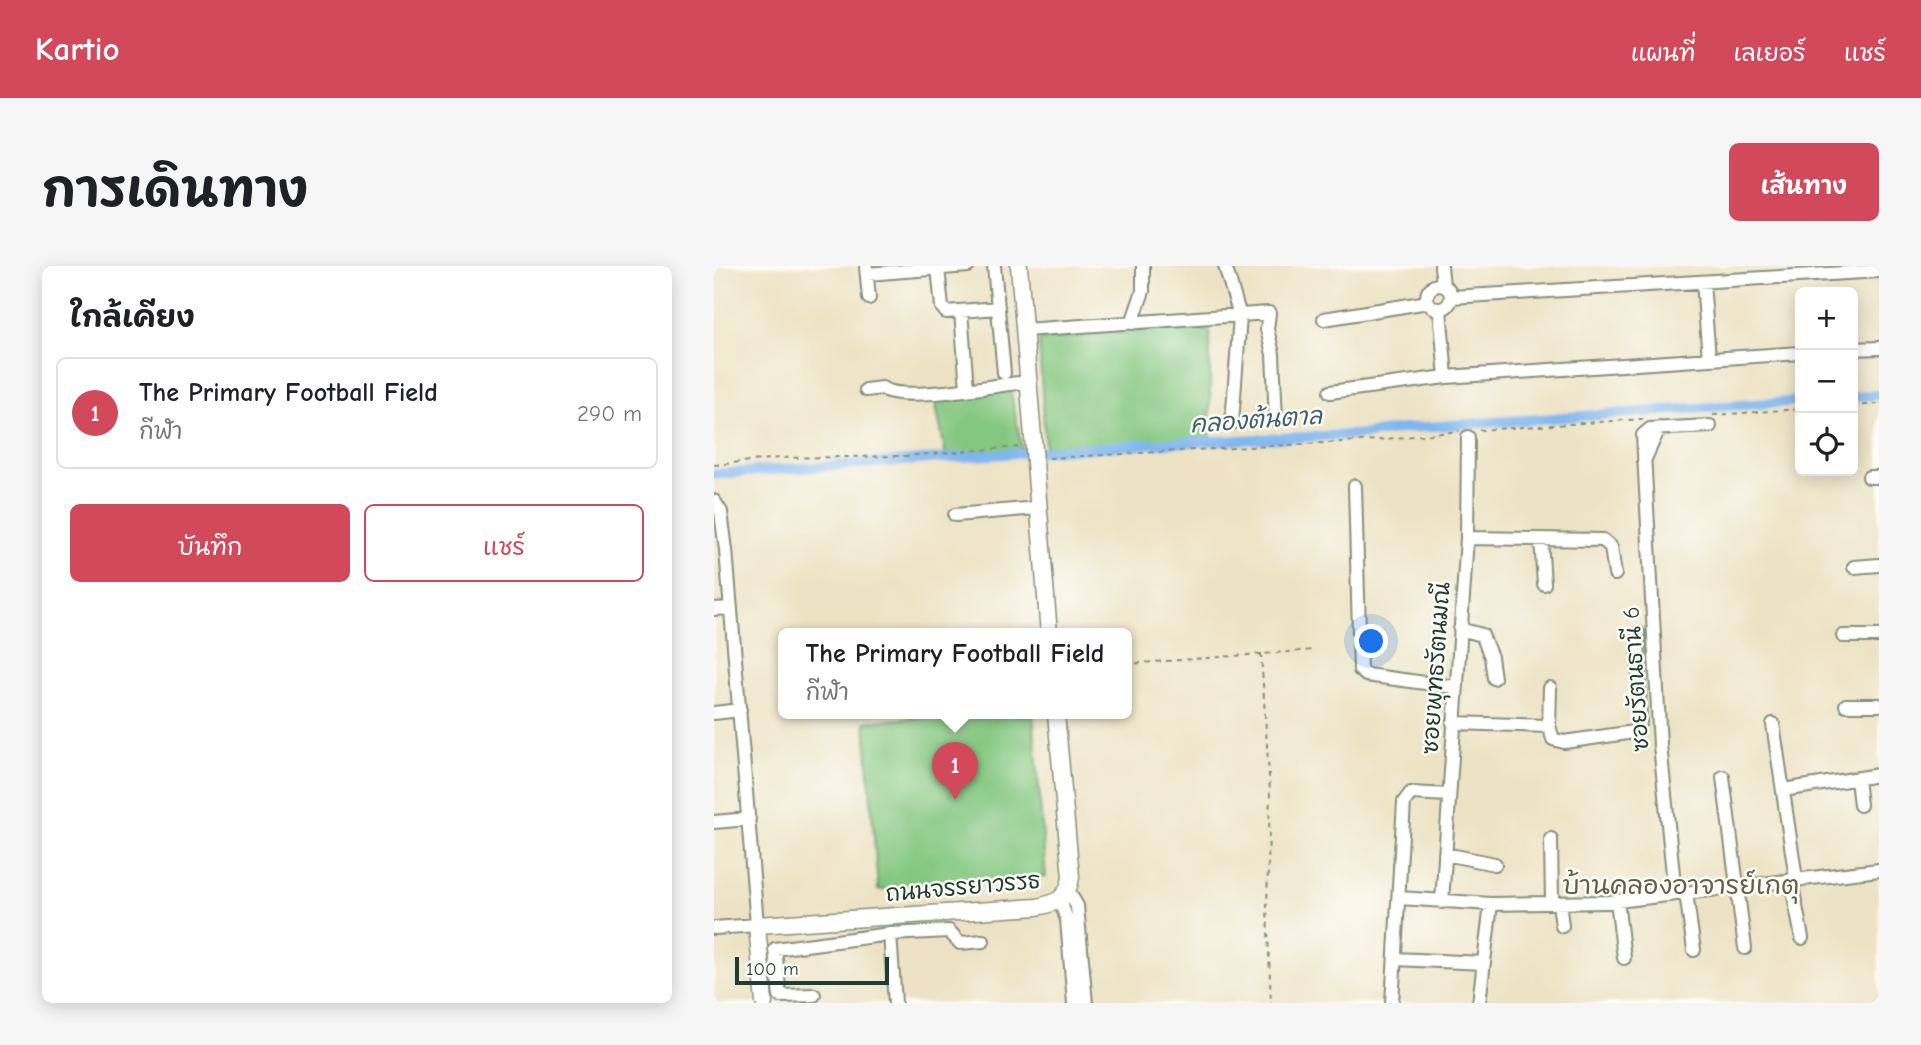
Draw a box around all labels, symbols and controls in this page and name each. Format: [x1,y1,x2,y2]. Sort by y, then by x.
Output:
text: Kartio [35,30,120,68]
text: แผนที่ [1631,39,1696,67]
text: เลเยอร์ [1734,39,1806,67]
text: แชร์ [1844,39,1886,67]
button: เส้นทาง [1729,143,1879,221]
text: การเดินทาง [42,162,308,218]
map controls [1795,287,1858,476]
button: + [1795,287,1858,350]
text: ใกล้เคียง [70,300,195,335]
button: − [1795,350,1858,413]
text: The Primary Football Field [139,378,438,408]
text: 1 [90,400,100,427]
text: 290 m [577,400,642,427]
water label: คลองต้นตาล [1189,400,1324,439]
button: locate [1795,413,1858,476]
text: กีฬา [139,418,182,445]
button: บันทึก [70,504,350,582]
button: แชร์ [364,504,644,582]
street label: ซอยพุทธรัตนมณี [1415,580,1460,755]
street label: ซอยรัตนธานี 6 [1615,606,1655,753]
your location [1354,624,1388,658]
popup [778,628,1132,719]
text: The Primary Football Field [806,639,1104,669]
text: กีฬา [806,679,849,706]
pin: 1 [932,742,978,800]
street label: ถนนจรรยาวรรธ [884,867,1042,907]
district label: บ้านคลองอาจารย์เกตุ [1562,869,1800,904]
scale bar [735,954,889,986]
text: 100 m [746,958,799,980]

